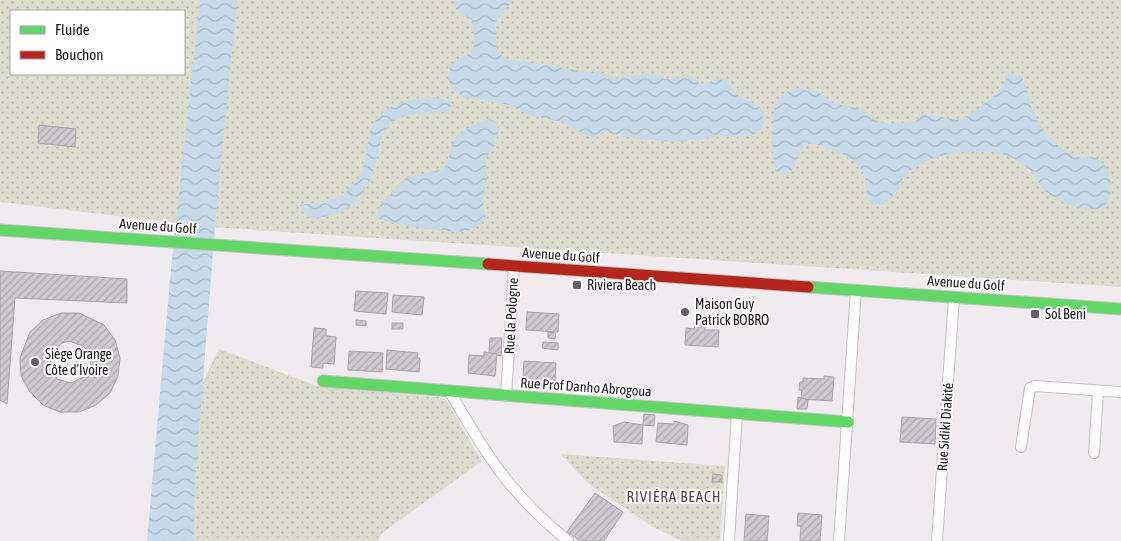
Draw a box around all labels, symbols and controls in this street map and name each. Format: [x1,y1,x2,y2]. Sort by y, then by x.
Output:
legend [10,10,185,75]
text: Fluide [55,21,90,38]
text: Bouchon [55,46,104,63]
street label: Avenue du Golf [119,215,197,237]
street label: Avenue du Golf [522,244,600,266]
street label: Avenue du Golf [927,272,1005,294]
street label: Rue la Pologne [501,277,521,355]
place label: Riviera Beach [587,277,656,293]
marker: Riviera Beach [571,279,583,291]
place label: Maison Guy Patrick BOBRO [695,296,769,328]
marker: Maison Guy Patrick BOBRO [679,306,691,318]
place label: Sol Beni [1045,306,1086,322]
marker: Sol Beni [1029,308,1041,320]
place label: Siège Orange Côte d'Ivoire [45,346,112,378]
marker: Siège Orange Côte d'Ivoire [29,356,41,368]
street label: Rue Prof Danho Abrogoua [520,374,652,400]
street label: Rue Sidiki Diakité [934,382,956,472]
district label: RIVIÉRA BEACH [626,488,722,505]

